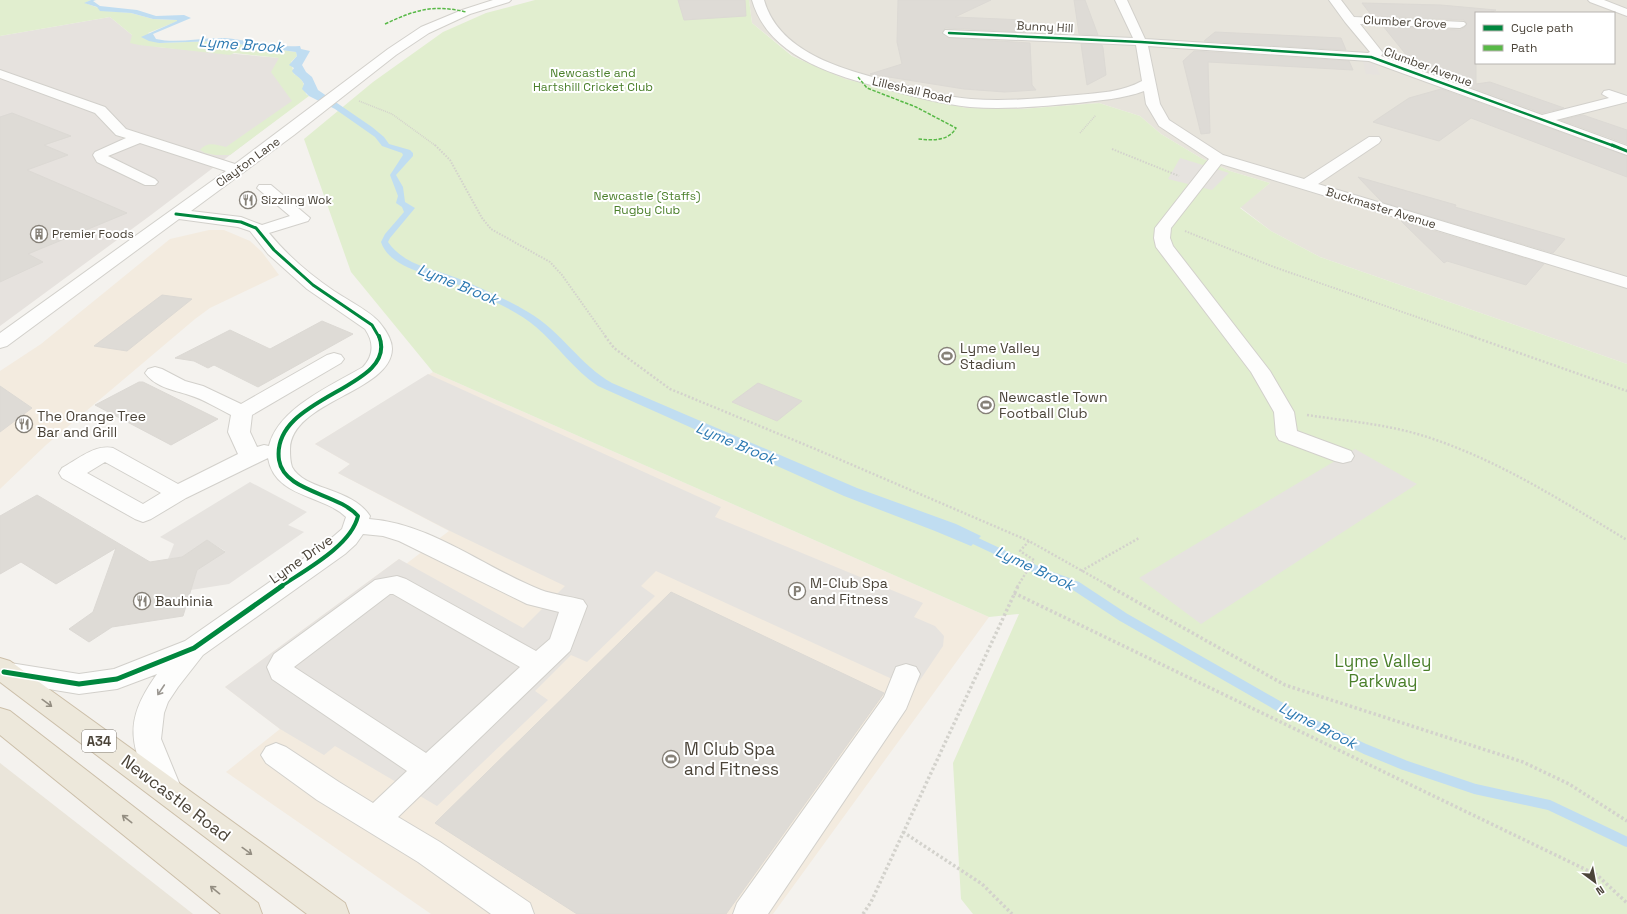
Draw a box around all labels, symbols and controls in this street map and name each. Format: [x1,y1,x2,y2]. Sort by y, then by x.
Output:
street label: Clumber Grove [1363,12,1447,32]
legend [1475,12,1615,64]
street label: Bunny Hill [1016,18,1074,36]
text: Cycle path [1511,20,1573,36]
water label: Lyme Brook [198,32,286,57]
text: Path [1511,40,1537,56]
street label: Clumber Avenue [1382,44,1474,90]
park label: Newcastle and Hartshill Cricket Club [533,65,653,95]
street label: Lilleshall Road [871,73,953,107]
street label: Clayton Lane [213,133,283,191]
street label: Buckmaster Avenue [1324,184,1438,232]
park label: Newcastle (Staffs) Rugby Club [593,188,701,218]
restaurant icon: Sizzling Wok [238,190,258,210]
place label: Sizzling Wok [261,192,332,208]
building icon: Premier Foods [29,224,49,244]
place label: Premier Foods [52,226,134,242]
water label: Lyme Brook [415,259,503,309]
place label: Lyme Valley Stadium [960,339,1040,373]
sports icon: Lyme Valley Stadium [937,346,957,366]
place label: Newcastle Town Football Club [999,388,1108,422]
sports icon: Newcastle Town Football Club [976,395,996,415]
place label: The Orange Tree Bar and Grill [37,407,146,441]
restaurant icon: The Orange Tree Bar and Grill [14,414,34,434]
water label: Lyme Brook [693,418,781,469]
street label: Lyme Drive [266,531,336,587]
water label: Lyme Brook [993,541,1079,595]
place label: M-Club Spa and Fitness [810,574,888,608]
parking icon: M-Club Spa and Fitness [787,581,807,601]
restaurant icon: Bauhinia [132,591,152,611]
place label: Bauhinia [155,592,213,610]
park label: Lyme Valley Parkway [1335,650,1431,692]
one-way arrow [157,684,165,695]
water label: Lyme Brook [1276,697,1362,754]
one-way arrow [42,699,53,707]
road number: A34 [82,730,116,752]
place label: M Club Spa and Fitness [684,738,779,780]
sports icon: M Club Spa and Fitness [661,749,681,769]
street label: Newcastle Road [117,750,235,846]
one-way arrow [121,815,132,823]
one-way arrow [241,847,252,855]
north arrow [1575,862,1615,902]
text: N [1593,883,1607,898]
one-way arrow [210,885,221,894]

